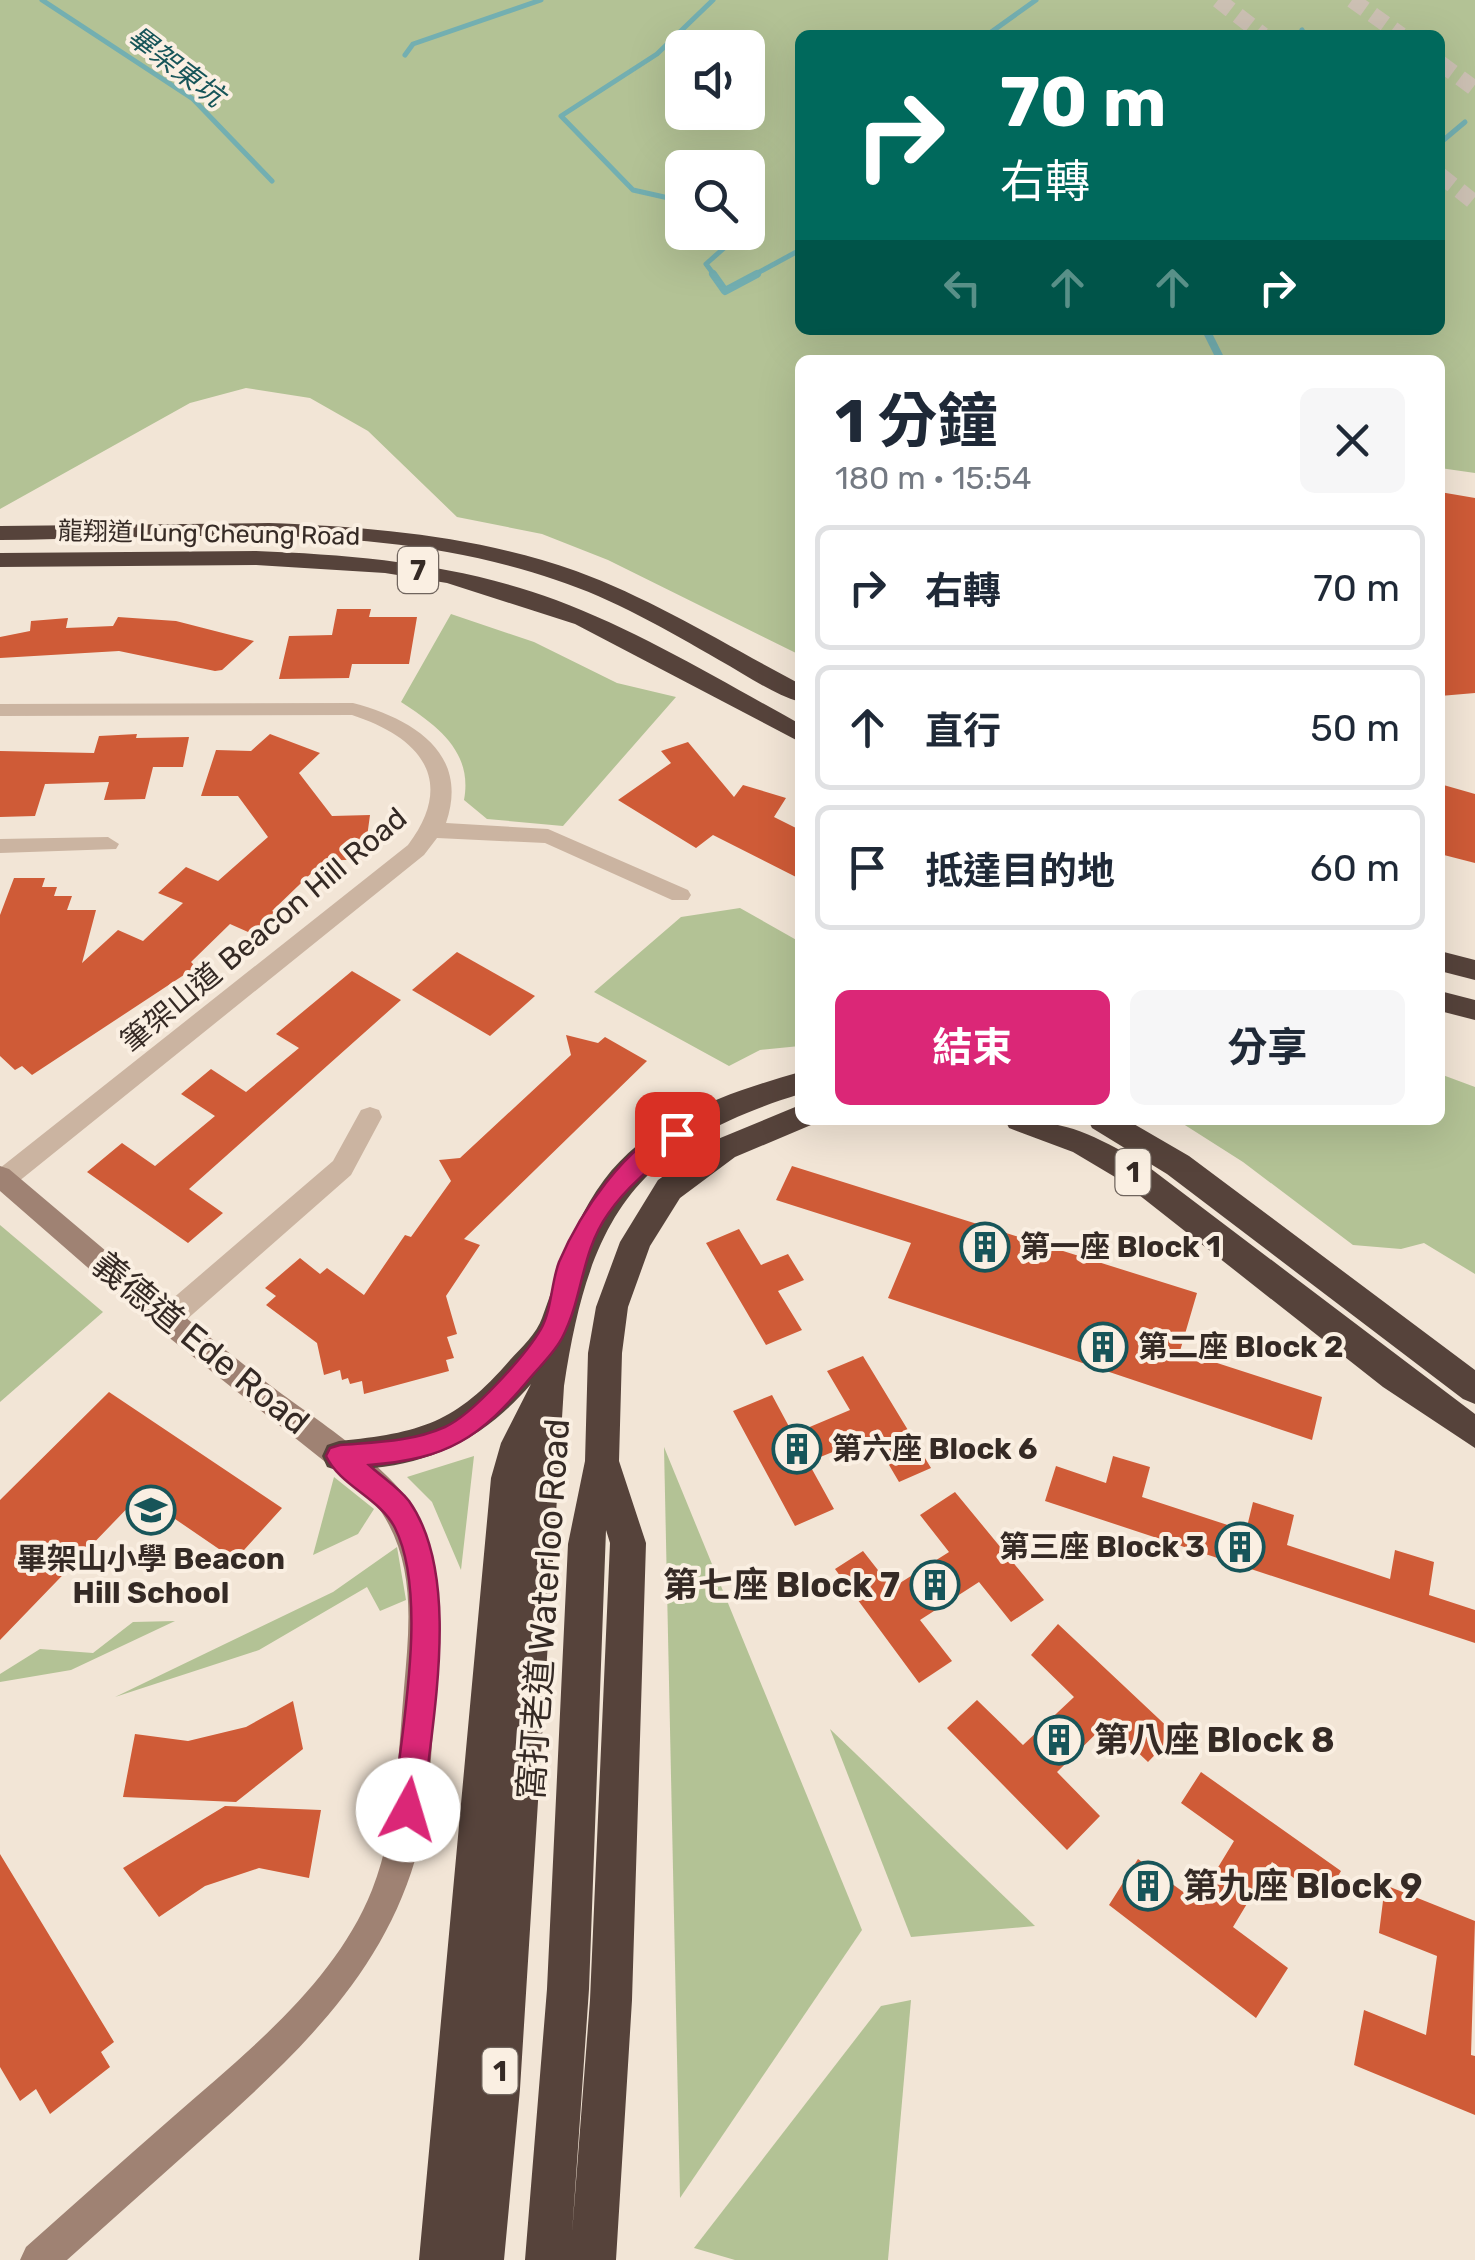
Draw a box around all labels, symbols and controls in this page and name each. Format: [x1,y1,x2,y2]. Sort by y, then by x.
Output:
water label: 畢架東坑 [121,20,234,116]
map controls [665,30,765,250]
button: sound [665,30,765,130]
text: 70 m [1000,61,1167,144]
icon: right [835,70,965,200]
button: search [665,150,765,250]
text: 右轉 [1000,155,1090,208]
icon: left [935,260,990,315]
icon: ahead [1040,260,1095,315]
icon: ahead [1145,260,1200,315]
icon: right [1250,260,1305,315]
text: 1 分鐘 [835,386,998,457]
button: close [1300,388,1405,493]
text: 180 m · 15:54 [835,459,1032,497]
street label: 龍翔道 Lung Cheung Road [58,516,360,551]
road number: 7 [398,547,438,593]
icon: right [840,560,895,615]
text: 70 m [1313,565,1400,611]
text: 右轉 [925,568,1001,614]
icon: ahead [840,700,895,755]
text: 50 m [1310,705,1400,751]
text: 直行 [925,708,1001,754]
street label: 筆架山道 Beacon Hill Road [114,800,414,1060]
icon: arrive [840,840,895,895]
text: 60 m [1310,845,1400,891]
text: 抵達目的地 [925,848,1115,894]
button: 結束 [835,990,1110,1105]
button: 分享 [1130,990,1405,1105]
pin [635,1092,720,1177]
icon: arrive [650,1107,705,1162]
road number: 1 [1116,1149,1150,1195]
building icon: 第一座 Block 1 [959,1221,1011,1273]
place label: 第一座 Block 1 [1020,1229,1221,1265]
street label: 義德道 Ede Road [84,1243,318,1443]
building icon: 第二座 Block 2 [1077,1321,1129,1373]
place label: 第二座 Block 2 [1138,1329,1343,1365]
street label: 窩打老道 Waterloo Road [510,1417,578,1801]
building icon: 第六座 Block 6 [771,1423,823,1475]
place label: 第六座 Block 6 [832,1431,1037,1467]
school or university icon: 畢架山小學 Beacon Hill School [125,1484,177,1536]
building icon: 第三座 Block 3 [1214,1521,1266,1573]
place label: 第三座 Block 3 [999,1529,1205,1565]
place label: 畢架山小學 Beacon Hill School [17,1541,285,1611]
building icon: 第七座 Block 7 [909,1559,961,1611]
place label: 第七座 Block 7 [663,1564,900,1606]
building icon: 第八座 Block 8 [1033,1714,1085,1766]
place label: 第八座 Block 8 [1094,1719,1335,1761]
position arrow [356,1758,460,1862]
building icon: 第九座 Block 9 [1122,1860,1174,1912]
place label: 第九座 Block 9 [1183,1865,1422,1907]
road number: 1 [482,2048,518,2094]

